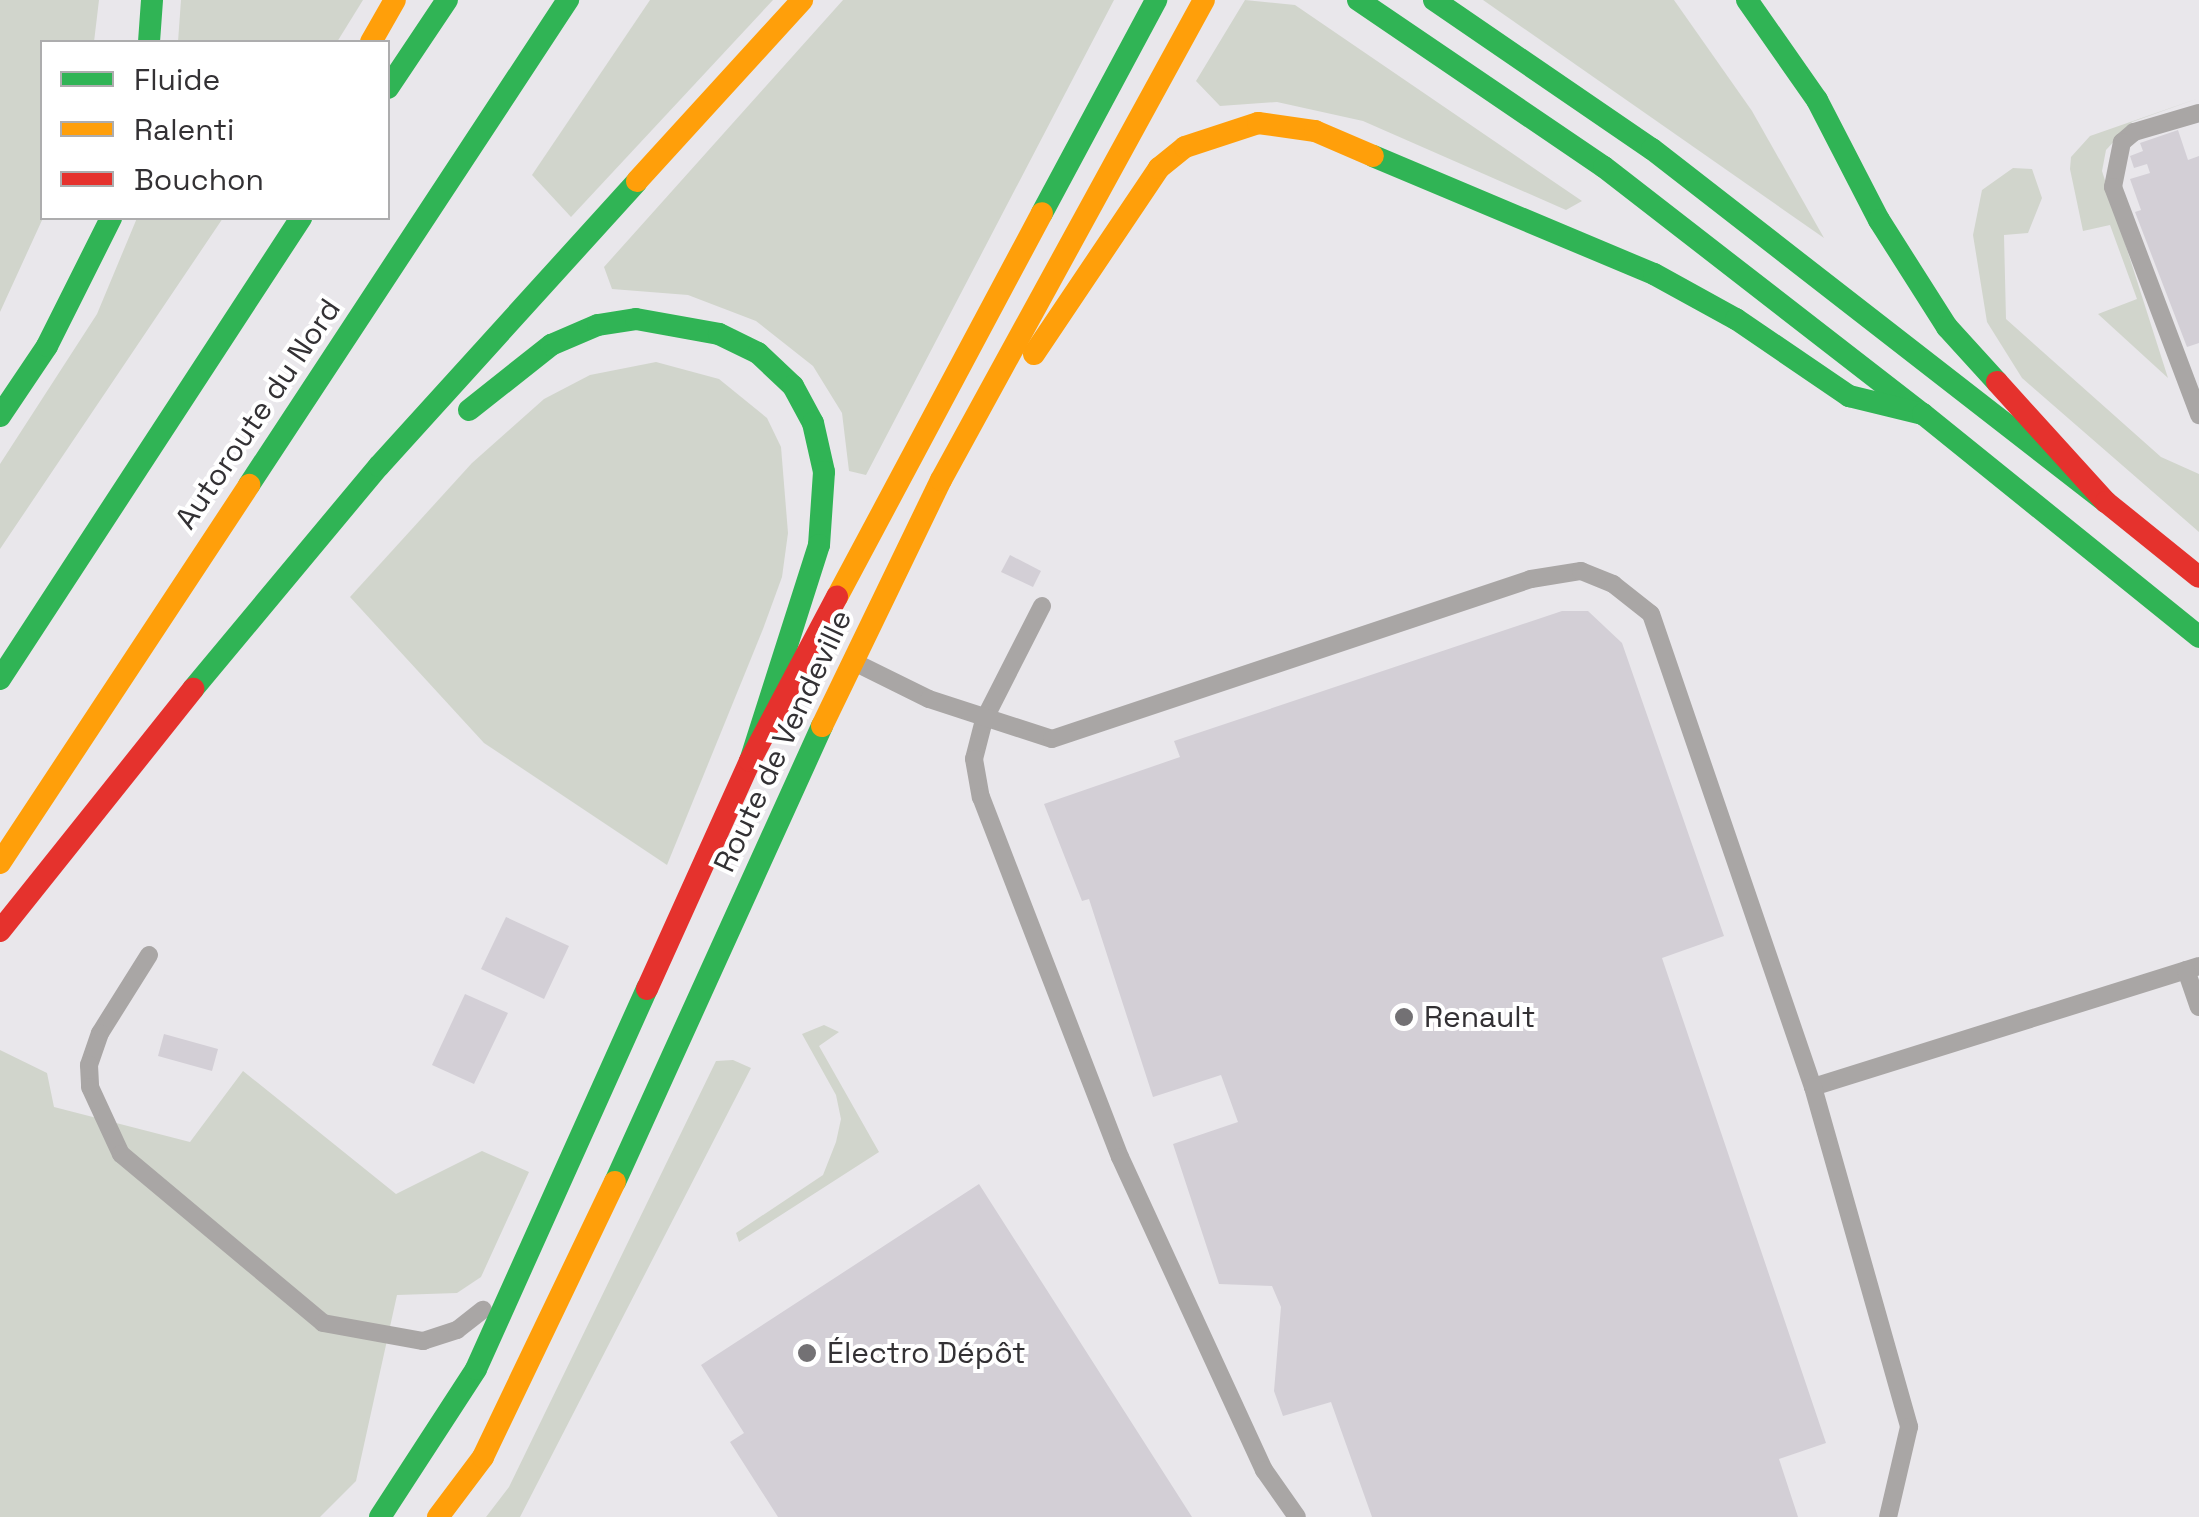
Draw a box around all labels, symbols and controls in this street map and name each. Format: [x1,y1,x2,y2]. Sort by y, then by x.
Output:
legend [40,40,390,220]
text: Fluide [134,60,220,99]
text: Ralenti [134,110,234,149]
text: Bouchon [134,160,264,199]
street label: Autoroute du Nord [168,292,348,536]
street label: Route de Vendeville [706,604,860,878]
place label: Renault [1424,999,1535,1035]
marker: Renault [1393,1006,1415,1028]
place label: Électro Dépôt [827,1335,1026,1371]
marker: Électro Dépôt [796,1342,818,1364]

